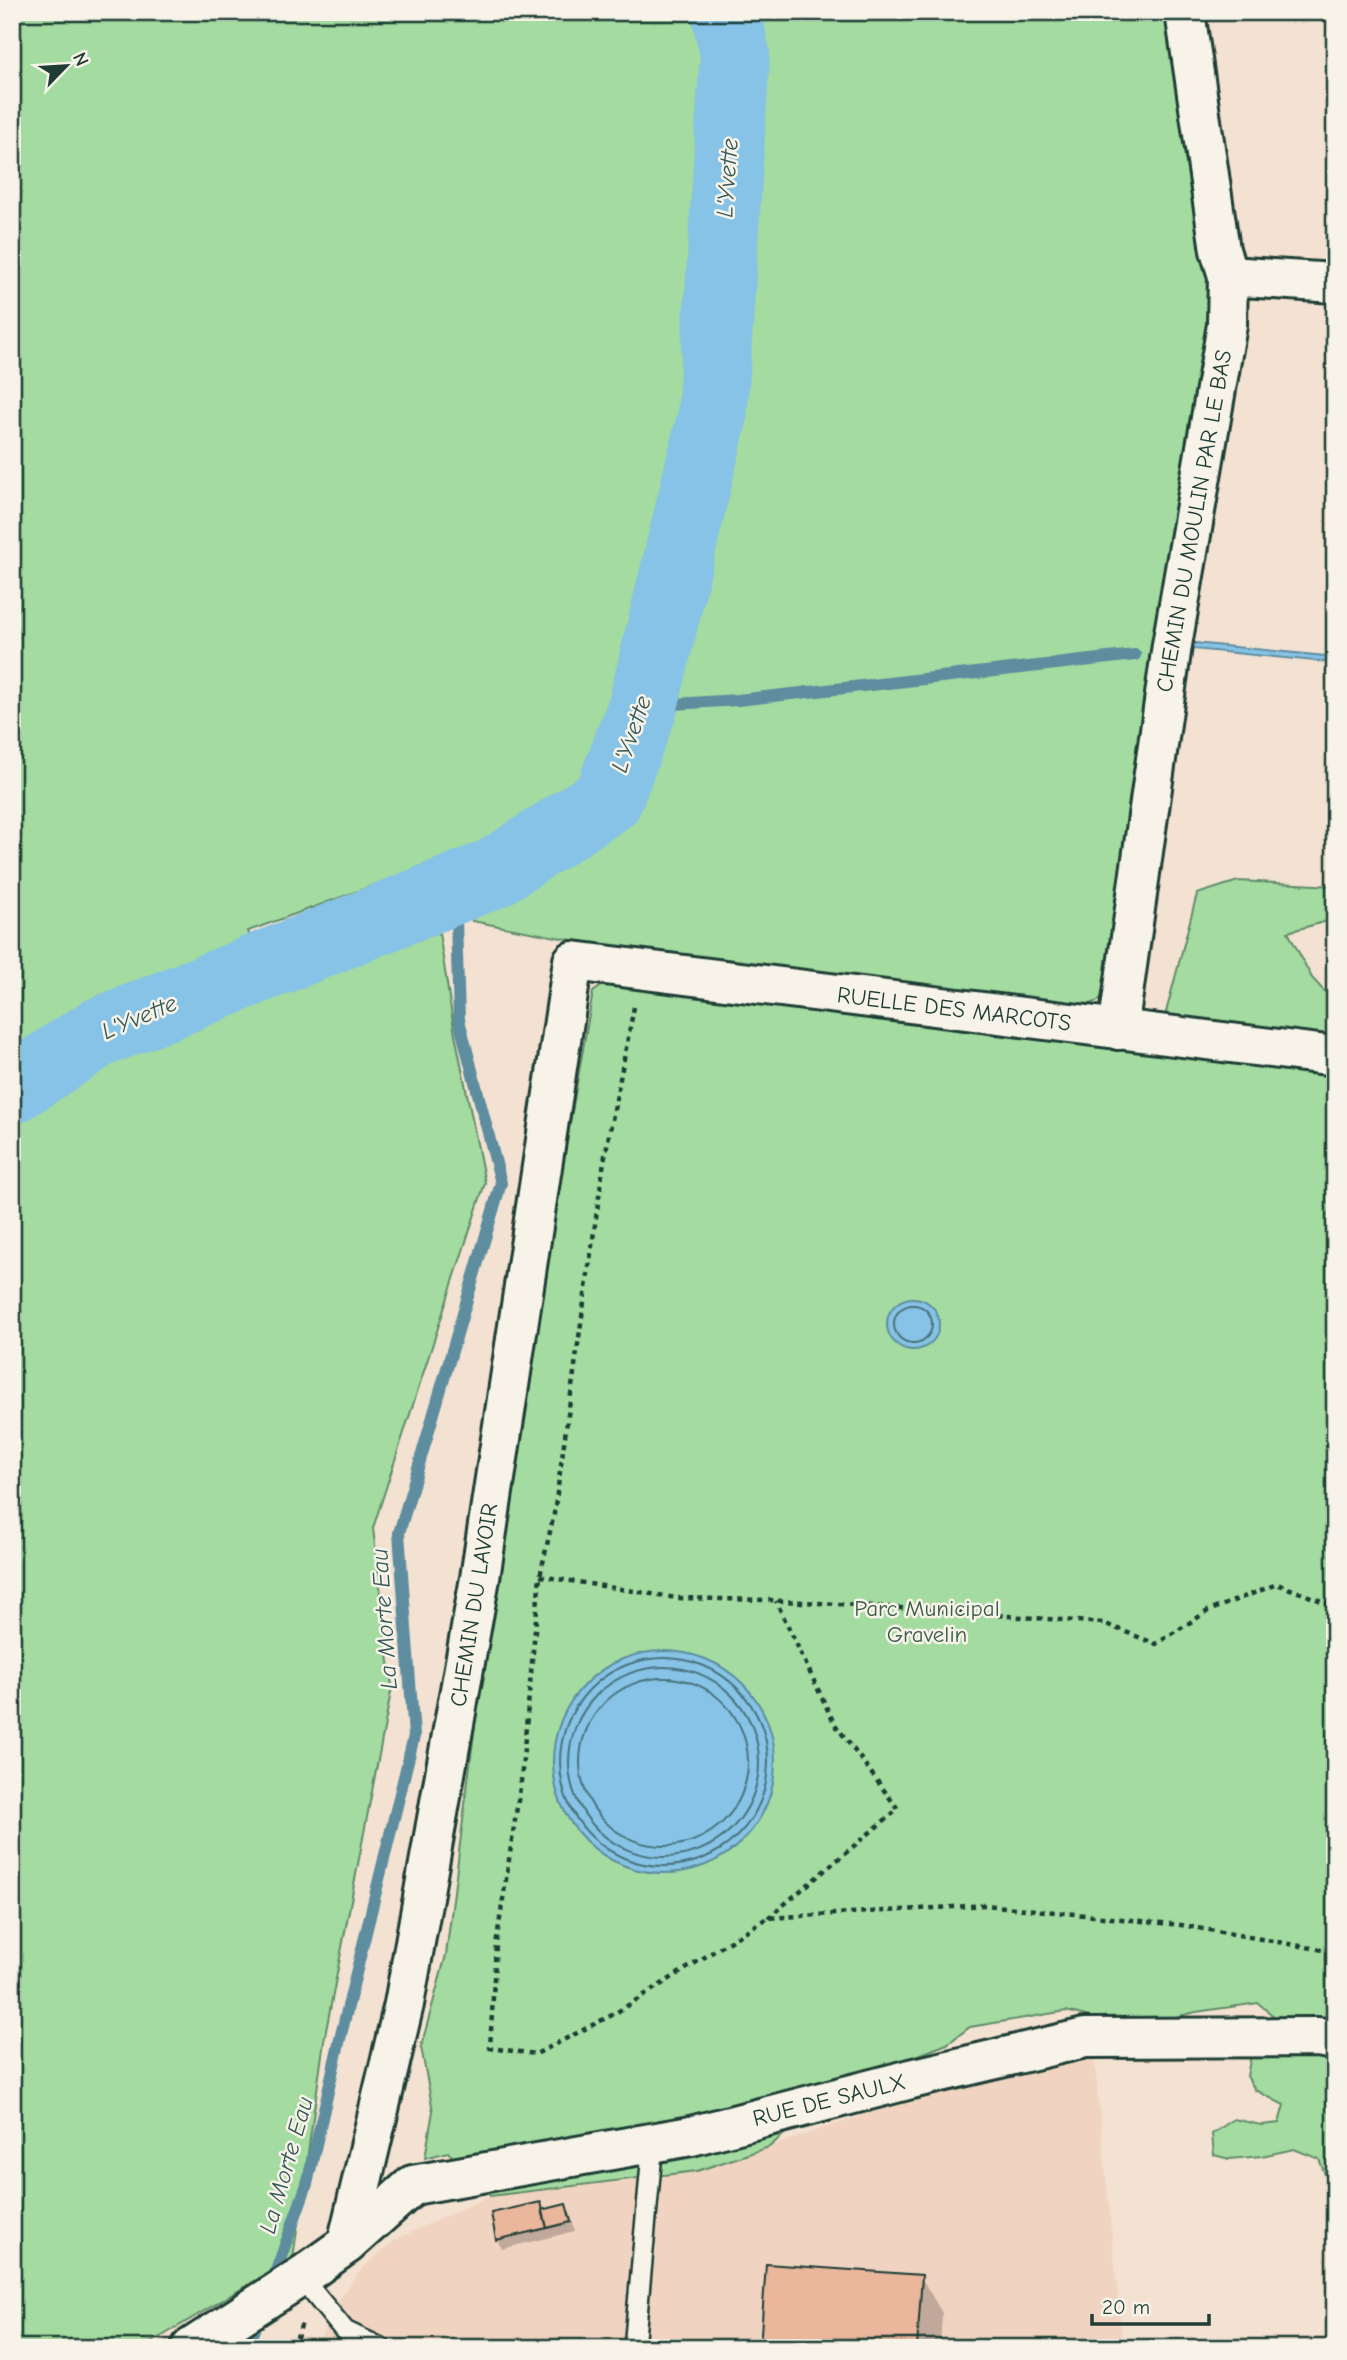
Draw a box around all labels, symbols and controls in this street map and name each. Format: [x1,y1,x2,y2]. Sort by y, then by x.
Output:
north arrow [32,32,102,102]
text: N [68,49,93,70]
water label: L'Yvette [710,138,744,218]
street label: CHEMIN DU MOULIN PAR LE BAS [1151,348,1237,694]
water label: L'Yvette [605,692,657,776]
street label: RUELLE DES MARCOTS [835,981,1073,1037]
water label: L'Yvette [97,989,181,1045]
street label: CHEMIN DU LAVOIR [445,1501,503,1709]
water label: La Morte Eau [365,1548,403,1690]
park label: Parc Municipal Gravelin [854,1595,1000,1648]
street label: RUE DE SAULX [750,2068,908,2132]
water label: La Morte Eau [253,2093,319,2237]
scale bar [1092,2283,1209,2327]
text: 20 m [1102,2295,1150,2319]

